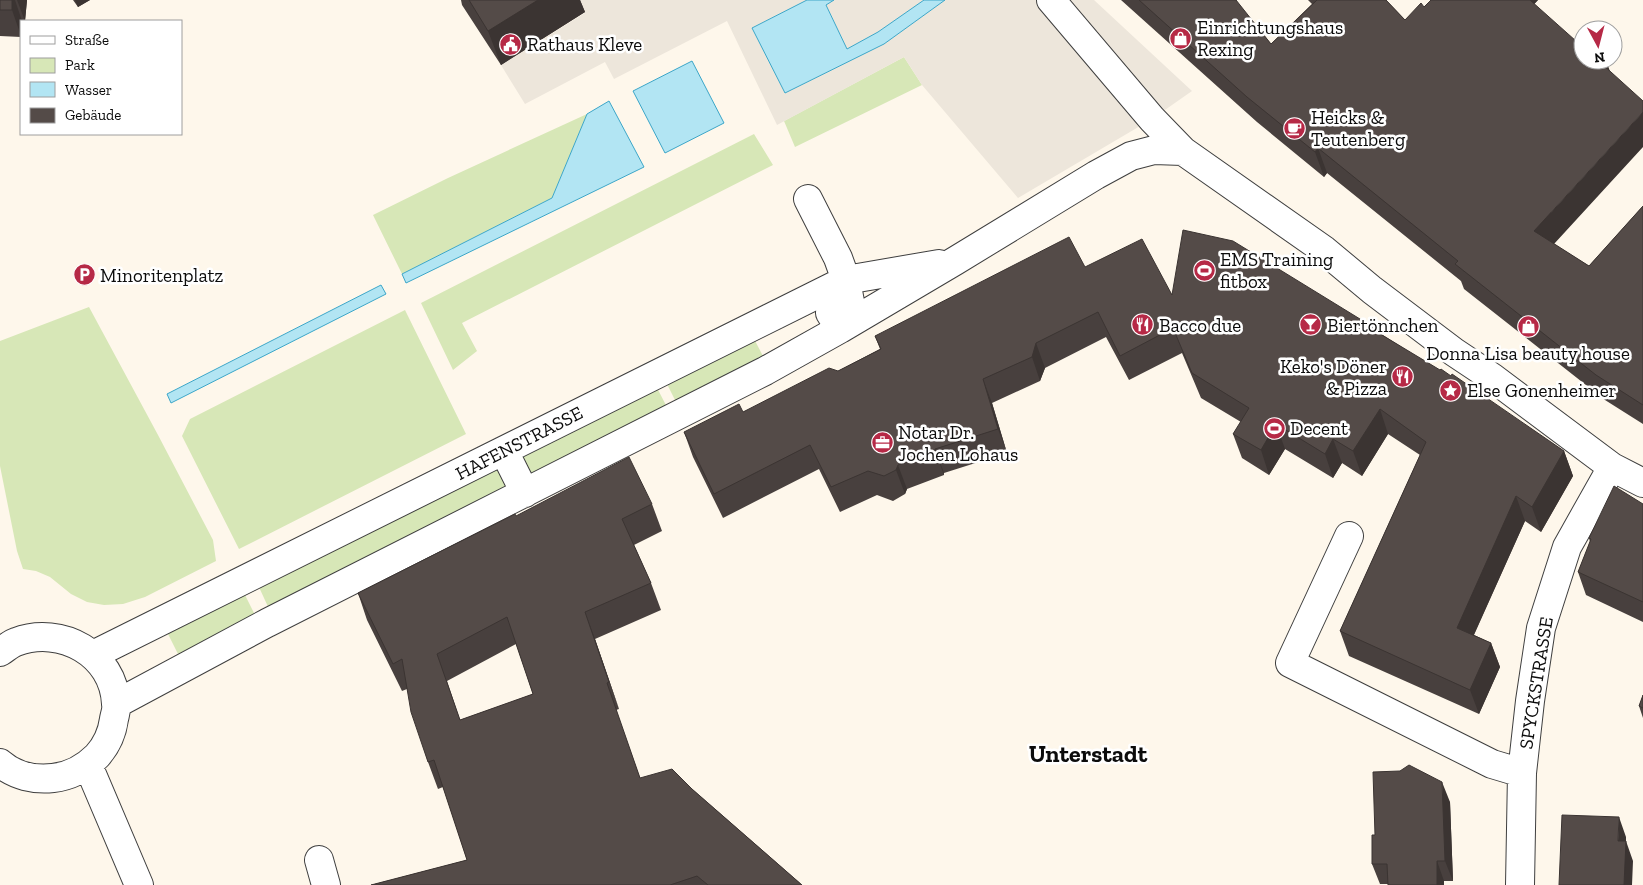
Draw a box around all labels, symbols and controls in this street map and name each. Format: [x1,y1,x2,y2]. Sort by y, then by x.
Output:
place label: Einrichtungshaus Rexing [1197,16,1343,61]
legend [20,20,182,135]
north arrow [1573,20,1623,70]
shop icon: Einrichtungshaus Rexing [1169,26,1193,50]
text: Straße [65,31,109,49]
public building icon: Rathaus Kleve [499,32,523,56]
place label: Rathaus Kleve [527,33,642,56]
text: N [1593,48,1606,67]
text: Park [65,56,95,74]
text: Wasser [65,81,112,99]
text: Gebäude [65,106,121,124]
place label: Heicks & Teutenberg [1311,106,1406,151]
cafe icon: Heicks & Teutenberg [1283,116,1307,140]
place label: EMS Training fitbox [1220,248,1334,293]
sports icon: EMS Training fitbox [1192,258,1216,282]
parking icon: Minoritenplatz [72,263,96,287]
place label: Minoritenplatz [100,264,224,287]
restaurant icon: Bacco due [1131,313,1155,337]
bar icon: Biertönnchen [1299,313,1323,337]
place label: Bacco due [1159,314,1241,337]
place label: Biertönnchen [1327,314,1439,337]
shop icon: Donna Lisa beauty house [1516,315,1540,339]
place label: Donna Lisa beauty house [1426,342,1630,365]
place label: Keko's Döner & Pizza [1280,355,1387,400]
restaurant icon: Keko's Döner & Pizza [1391,365,1415,389]
place icon: Else Gonenheimer [1439,378,1463,402]
place label: Else Gonenheimer [1467,379,1617,402]
street label: HAFENSTRASSE [451,401,587,485]
sports icon: Decent [1262,416,1286,440]
place label: Decent [1290,417,1348,440]
place label: Notar Dr. Jochen Lohaus [898,421,1018,466]
office icon: Notar Dr. Jochen Lohaus [870,431,894,455]
street label: SPYCKSTRASSE [1514,615,1558,751]
district label: Unterstadt [1029,739,1148,768]

